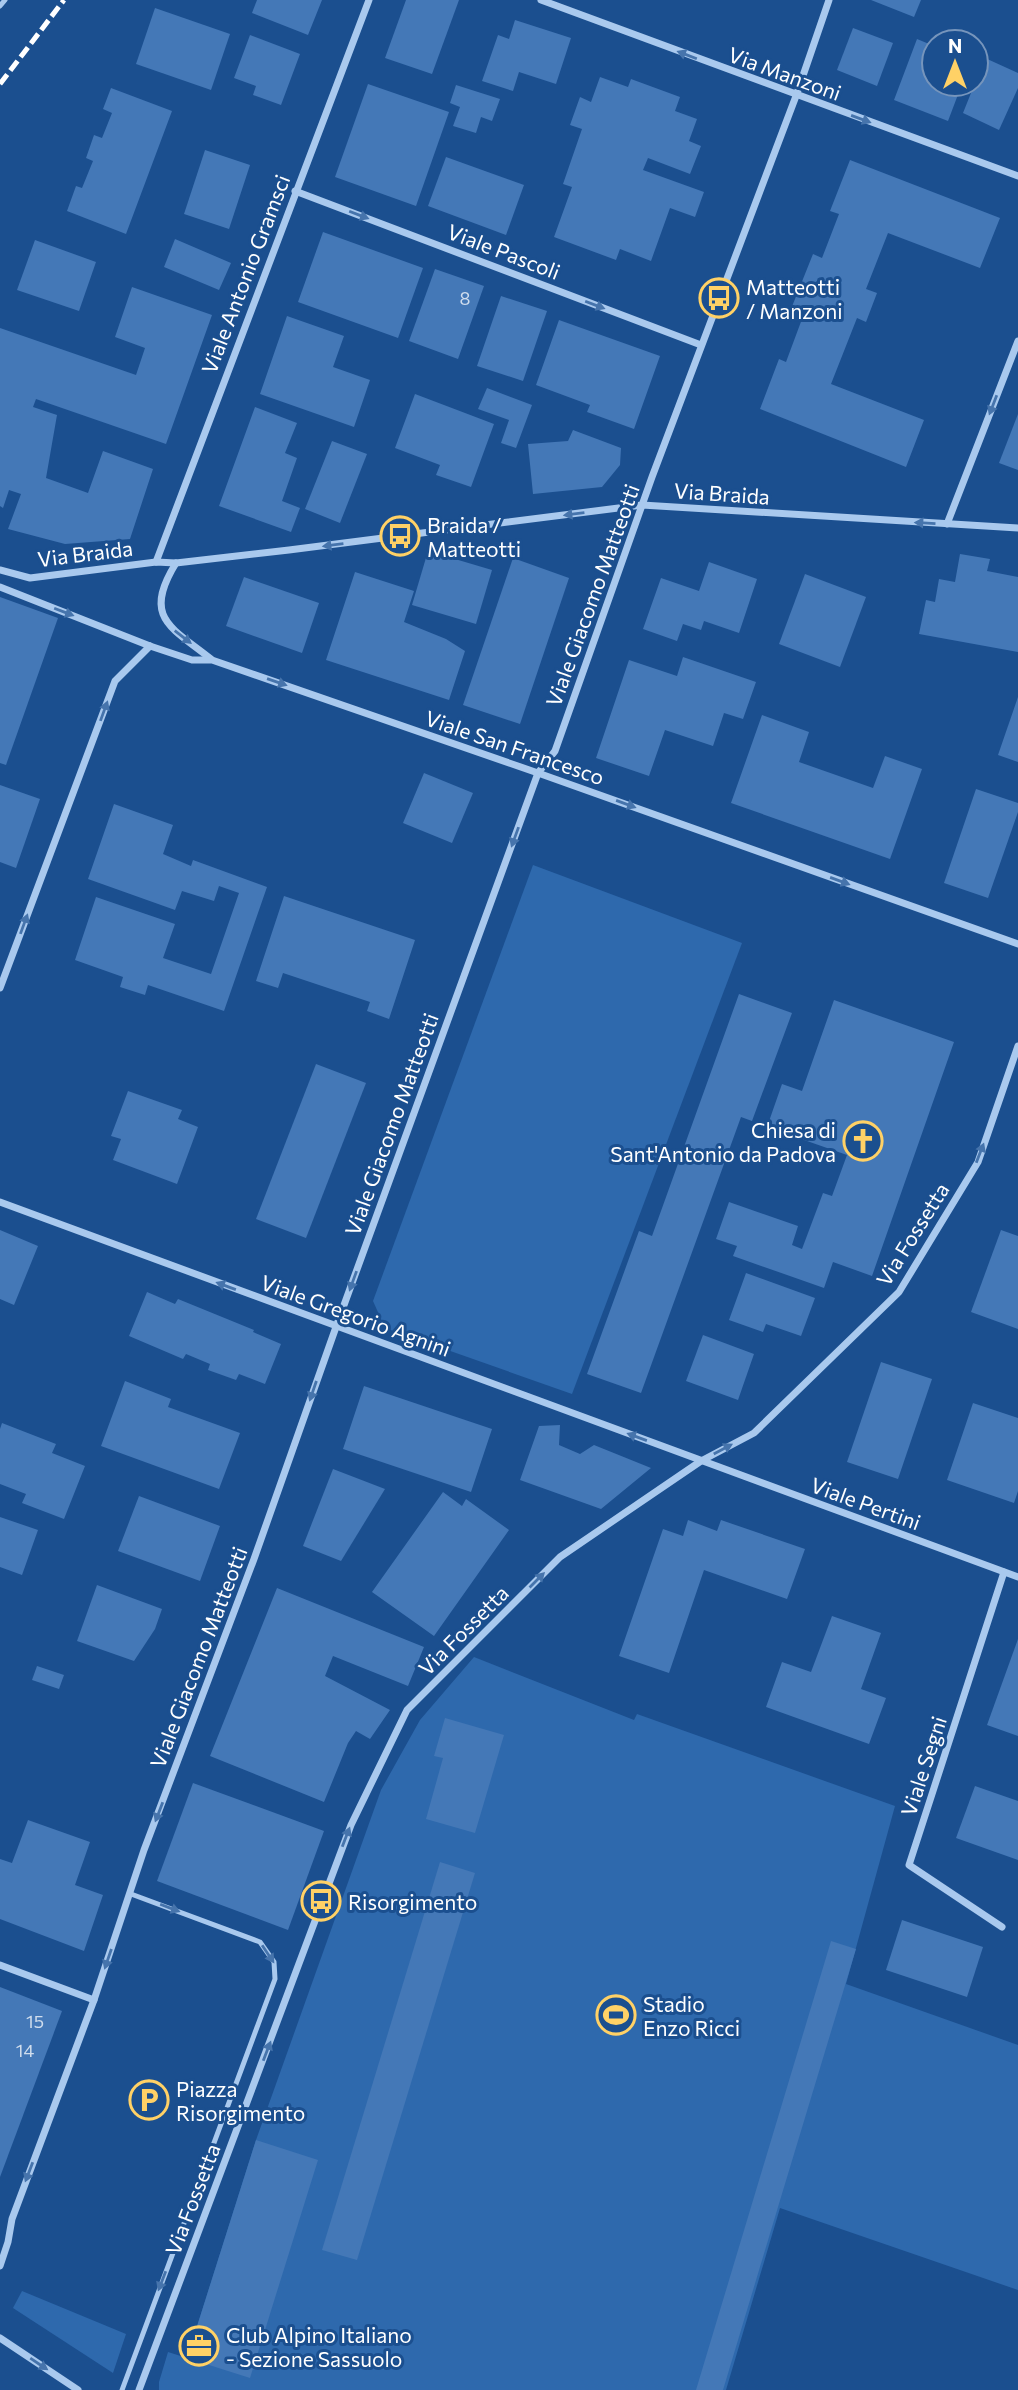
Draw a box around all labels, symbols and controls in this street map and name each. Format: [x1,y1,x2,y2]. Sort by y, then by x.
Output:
north arrow [920,28,990,98]
text: N [948,34,962,57]
street label: Via Manzoni [725,41,845,105]
one-way arrow [676,49,697,60]
one-way arrow [850,114,871,125]
street label: Viale Antonio Gramsci [196,171,294,377]
one-way arrow [349,210,370,221]
street label: Viale Pascoli [444,218,564,284]
place label: Matteotti / Manzoni [746,274,843,323]
bus stop icon: Matteotti / Manzoni [698,277,740,319]
house number: 8 [460,287,471,309]
one-way arrow [584,299,605,310]
one-way arrow [988,395,999,416]
street label: Via Braida [673,477,771,509]
street label: Viale Giacomo Matteotti [540,480,644,710]
one-way arrow [563,508,585,519]
place label: Braida / Matteotti [427,512,521,561]
bus stop icon: Braida / Matteotti [379,515,421,557]
one-way arrow [914,517,936,528]
street label: Via Braida [36,535,134,571]
one-way arrow [321,539,343,550]
one-way arrow [53,607,74,618]
one-way arrow [173,629,191,644]
one-way arrow [266,677,287,688]
one-way arrow [98,701,109,722]
street label: Viale San Francesco [422,705,608,789]
one-way arrow [615,799,636,810]
one-way arrow [509,826,520,847]
one-way arrow [829,876,850,887]
one-way arrow [19,914,30,935]
street label: Viale Giacomo Matteotti [339,1009,443,1239]
place label: Chiesa di Sant'Antonio da Padova [610,1117,836,1166]
church icon: Chiesa di Sant'Antonio da Padova [842,1120,884,1162]
one-way arrow [975,1142,986,1163]
street label: Via Fossetta [870,1178,954,1290]
street label: Viale Gregorio Agnini [258,1269,454,1361]
one-way arrow [347,1270,358,1291]
one-way arrow [215,1280,236,1291]
one-way arrow [307,1381,318,1402]
one-way arrow [627,1431,648,1442]
one-way arrow [713,1443,733,1455]
street label: Viale Pertini [808,1472,924,1534]
street label: Viale Giacomo Matteotti [144,1543,252,1771]
one-way arrow [529,1571,546,1588]
street label: Via Fossetta [413,1580,513,1680]
street label: Viale Segni [895,1713,951,1819]
one-way arrow [153,1801,164,1822]
one-way arrow [341,1827,352,1848]
bus stop icon: Risorgimento [300,1880,342,1922]
place label: Risorgimento [348,1889,477,1914]
one-way arrow [160,1903,181,1914]
one-way arrow [261,1945,275,1963]
one-way arrow [102,1948,113,1969]
place label: Stadio Enzo Ricci [643,1991,740,2040]
sports icon: Stadio Enzo Ricci [595,1994,637,2036]
house number: 15 [26,2010,44,2032]
house number: 14 [16,2039,34,2061]
one-way arrow [262,2041,273,2062]
place label: Piazza Risorgimento [176,2076,305,2125]
parking icon: Piazza Risorgimento [128,2079,170,2121]
street label: Via Fossetta [159,2140,225,2258]
one-way arrow [24,2161,35,2182]
one-way arrow [156,2271,167,2292]
place label: Club Alpino Italiano - Sezione Sassuolo [226,2322,412,2371]
office icon: Club Alpino Italiano - Sezione Sassuolo [178,2325,220,2367]
one-way arrow [30,2357,48,2371]

